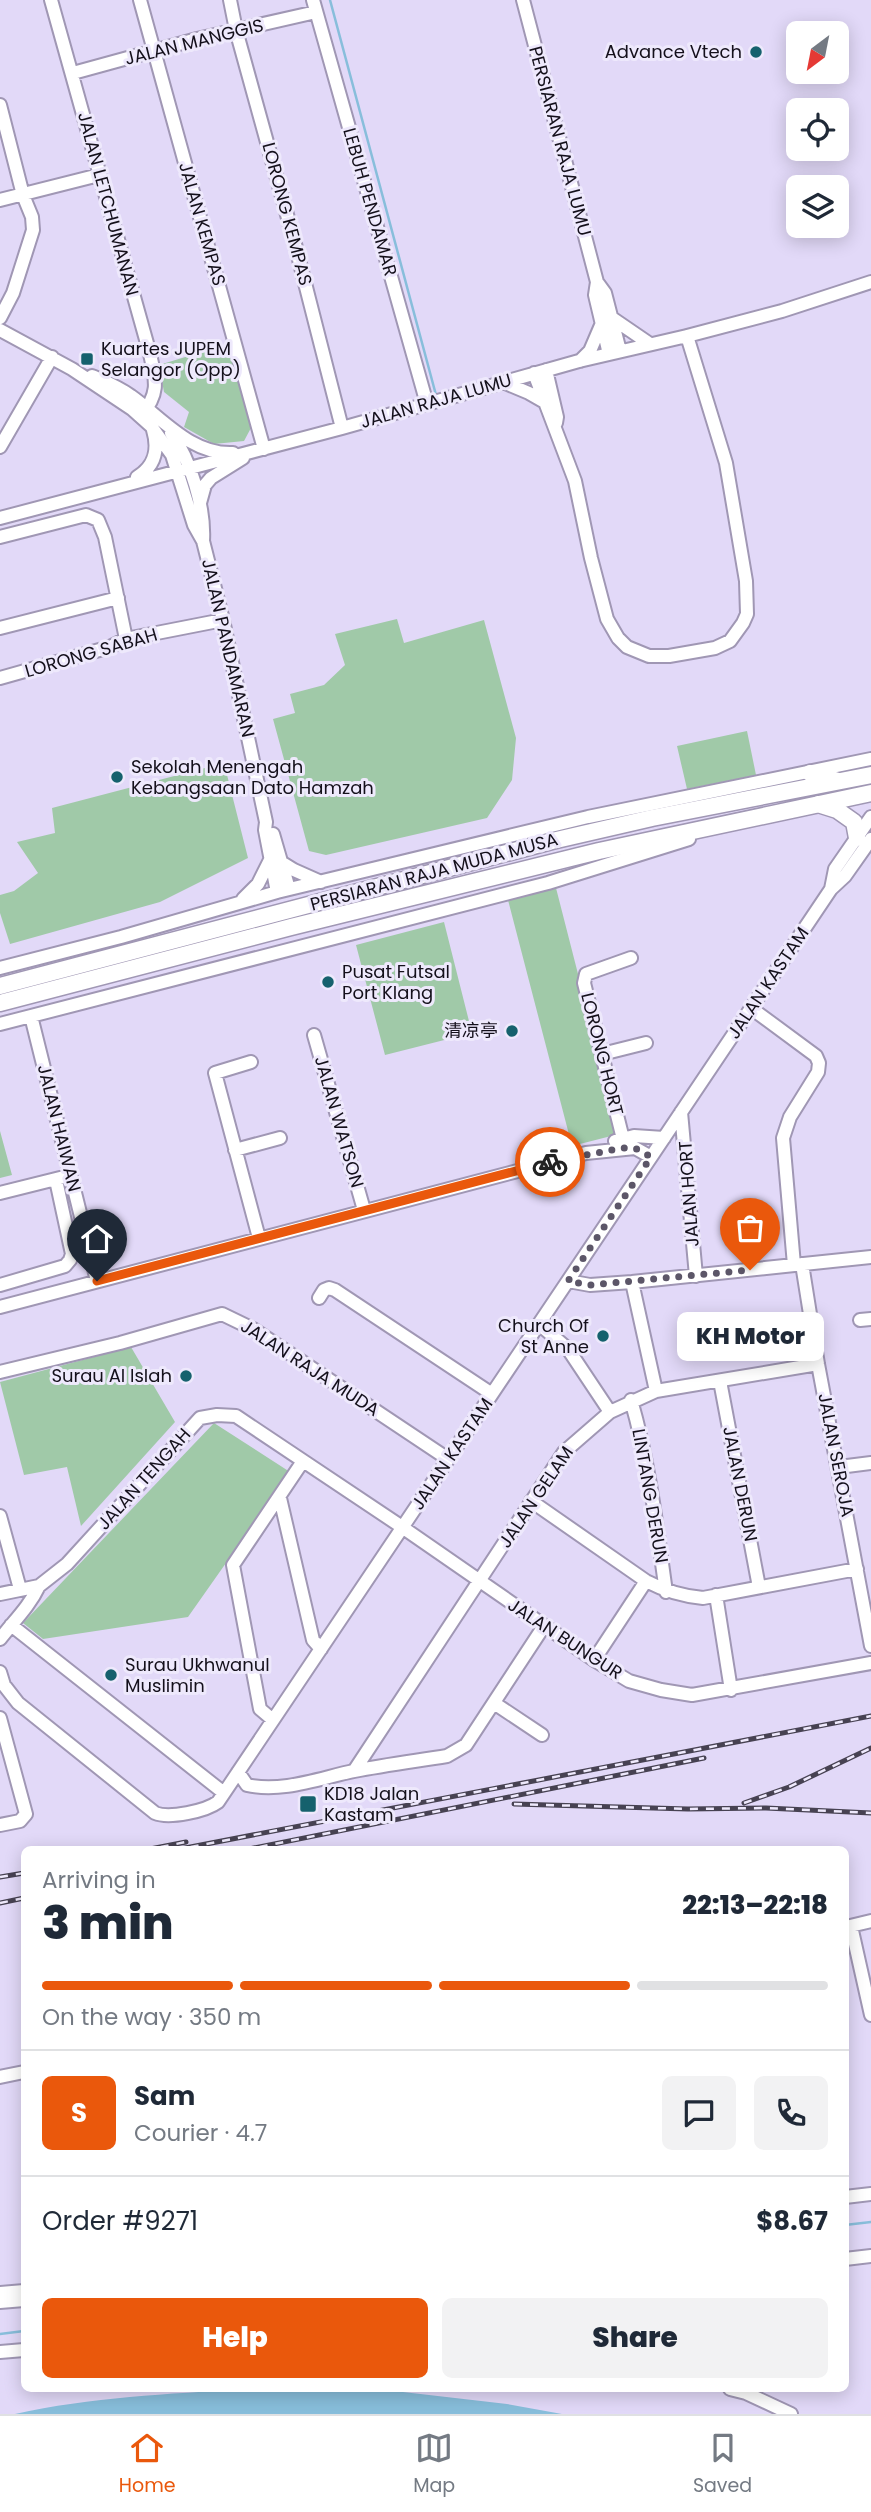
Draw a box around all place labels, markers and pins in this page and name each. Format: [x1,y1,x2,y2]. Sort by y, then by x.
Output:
place label: Advance Vtech [605,39,742,64]
marker: Advance Vtech [748,44,764,60]
place label: Kuartes JUPEM Selangor (Opp) [101,336,241,382]
marker: Kuartes JUPEM Selangor (Opp) [79,351,95,367]
place label: Sekolah Menengah Kebangsaan Dato Hamzah [131,754,374,800]
marker: Sekolah Menengah Kebangsaan Dato Hamzah [109,769,125,785]
place label: Pusat Futsal Port Klang [342,959,450,1005]
marker: Pusat Futsal Port Klang [320,974,336,990]
place label: 清凉亭 [444,1018,498,1043]
marker: 清凉亭 [504,1023,520,1039]
pin [720,1198,780,1270]
pin [67,1209,127,1281]
callout: KH Motor [676,1312,824,1361]
place label: Church Of St Anne [498,1313,589,1359]
marker: Church Of St Anne [595,1328,611,1344]
place label: Surau Al Islah [51,1363,172,1388]
marker: Surau Al Islah [178,1368,194,1384]
place label: Surau Ukhwanul Muslimin [125,1652,270,1698]
marker: Surau Ukhwanul Muslimin [103,1667,119,1683]
place label: KD18 Jalan Kastam [324,1781,419,1827]
marker: KD18 Jalan Kastam [298,1794,318,1814]

